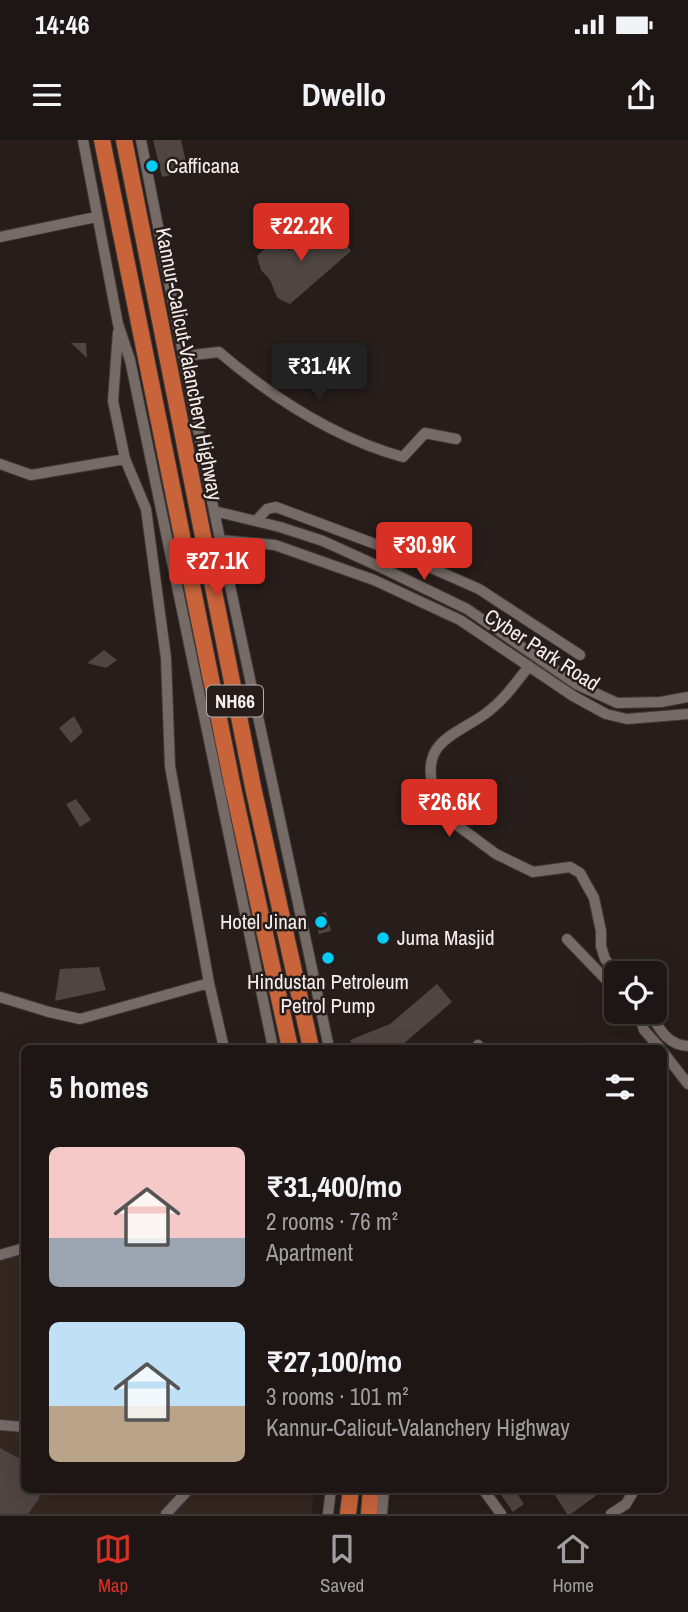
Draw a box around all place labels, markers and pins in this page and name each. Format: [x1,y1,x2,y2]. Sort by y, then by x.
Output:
place label: Cafficana [166,151,240,180]
marker: Cafficana [144,158,160,174]
pin: ₹22.2K [244,204,358,263]
pin: ₹31.4K [262,344,376,403]
pin: ₹30.9K [367,522,481,582]
pin: ₹27.1K [160,538,274,598]
pin: ₹26.6K [392,780,506,839]
place label: Hotel Jinan [220,907,307,936]
marker: Hotel Jinan [313,914,329,930]
place label: Juma Masjid [397,923,495,952]
marker: Juma Masjid [375,930,391,946]
marker: Hindustan Petroleum Petrol Pump [320,950,336,966]
place label: Hindustan Petroleum Petrol Pump [247,967,409,1020]

